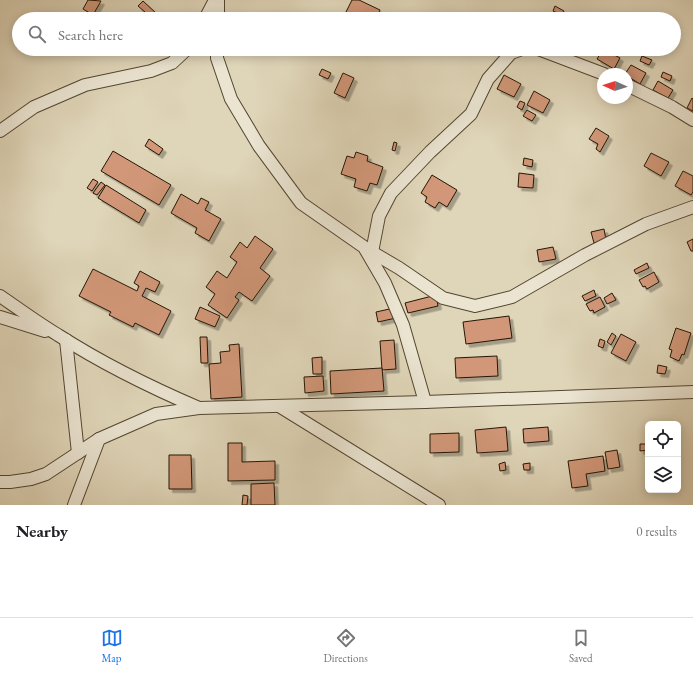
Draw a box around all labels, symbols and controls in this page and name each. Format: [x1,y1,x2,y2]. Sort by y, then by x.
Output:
search box [12,12,681,56]
icon: search [26,23,48,45]
text: Search here [58,25,123,44]
north arrow [597,68,633,104]
map controls [645,421,681,493]
button: locate [645,421,681,457]
button: layers [645,457,681,493]
text: Nearby [16,520,68,542]
text: 0 results [636,523,677,540]
tab: Map [101,627,123,665]
tab: Directions [324,627,368,665]
tab: Saved [569,627,592,665]

